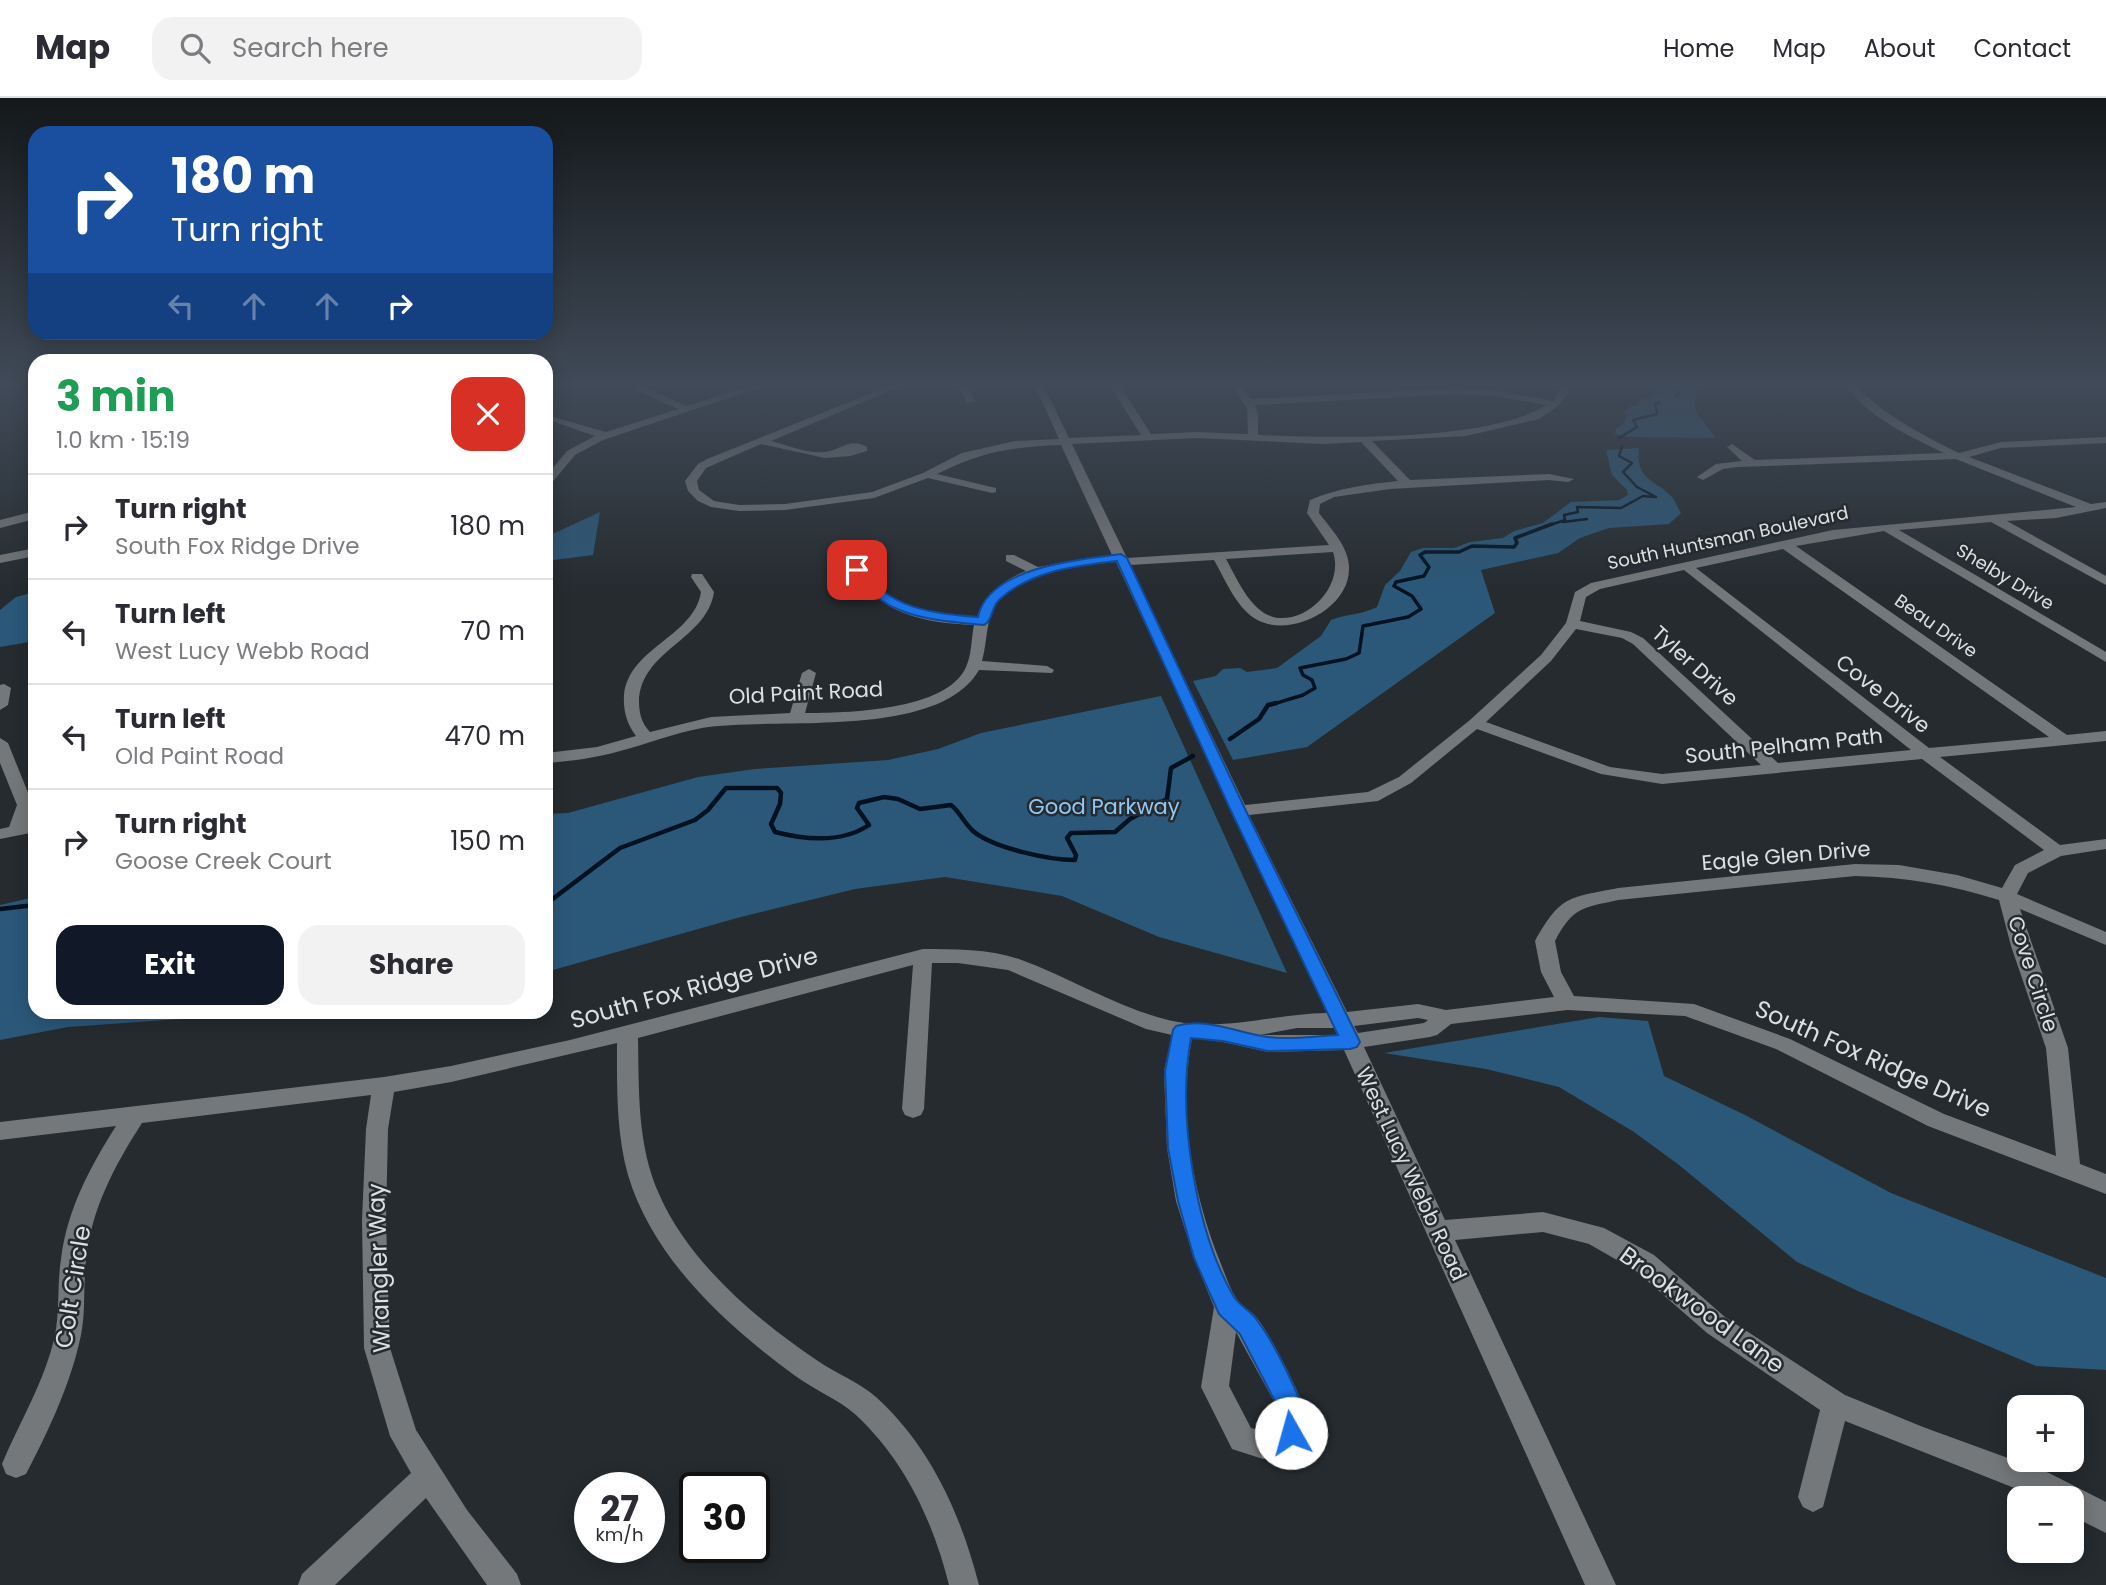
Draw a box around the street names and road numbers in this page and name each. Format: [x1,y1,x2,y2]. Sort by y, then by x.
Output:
street label: South Huntsman Boulevard [1605,500,1851,575]
street label: Shelby Drive [1952,538,2059,616]
street label: Beau Drive [1890,588,1983,663]
street label: Tyler Drive [1646,619,1745,712]
street label: Cove Drive [1830,647,1937,740]
street label: Old Paint Road [728,674,884,711]
street label: South Pelham Path [1684,721,1884,770]
street label: Eagle Glen Drive [1700,834,1871,877]
street label: Cove Circle [2001,912,2066,1035]
street label: South Fox Ridge Drive [566,939,821,1036]
street label: South Fox Ridge Drive [1750,992,1996,1125]
street label: West Lucy Webb Road [1349,1062,1474,1285]
street label: Wrangler Way [359,1182,398,1353]
street label: Colt Circle [47,1223,98,1351]
street label: Brookwood Lane [1613,1238,1792,1381]

